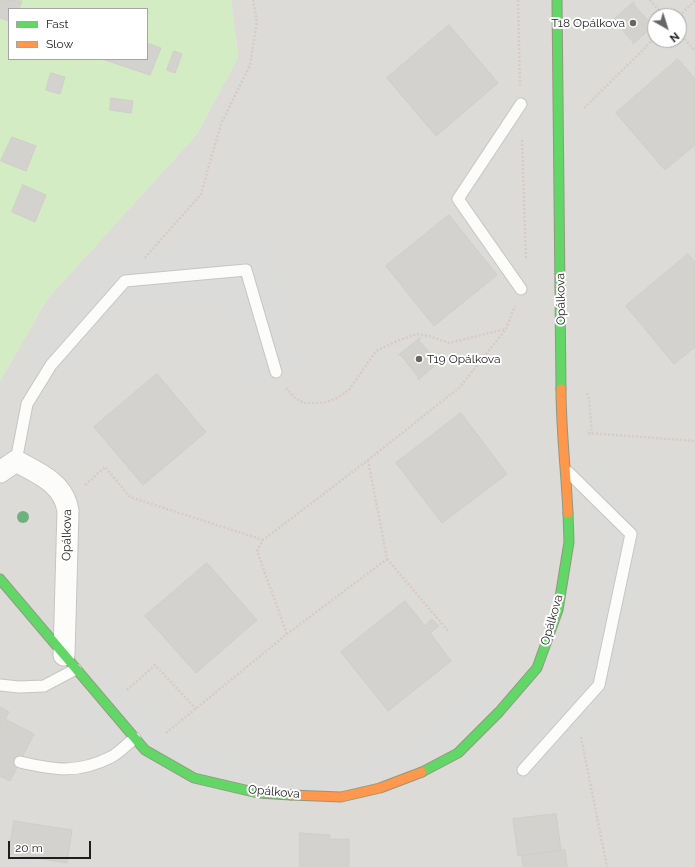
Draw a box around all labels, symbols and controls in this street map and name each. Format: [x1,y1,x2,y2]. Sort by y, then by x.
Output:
legend [8,8,148,60]
north arrow [647,8,687,48]
place label: T18 Opálkova [551,16,625,30]
text: Fast [46,17,69,31]
marker: T18 Opálkova [628,18,638,28]
text: N [667,29,682,45]
text: Slow [46,37,73,51]
street label: Opálkova [553,273,569,325]
place label: T19 Opálkova [427,352,501,366]
marker: T19 Opálkova [414,354,424,364]
street label: Opálkova [59,509,75,561]
street label: Opálkova [538,593,566,647]
street label: Opálkova [248,783,300,801]
scale bar [10,833,93,859]
text: 20 m [15,841,43,855]

